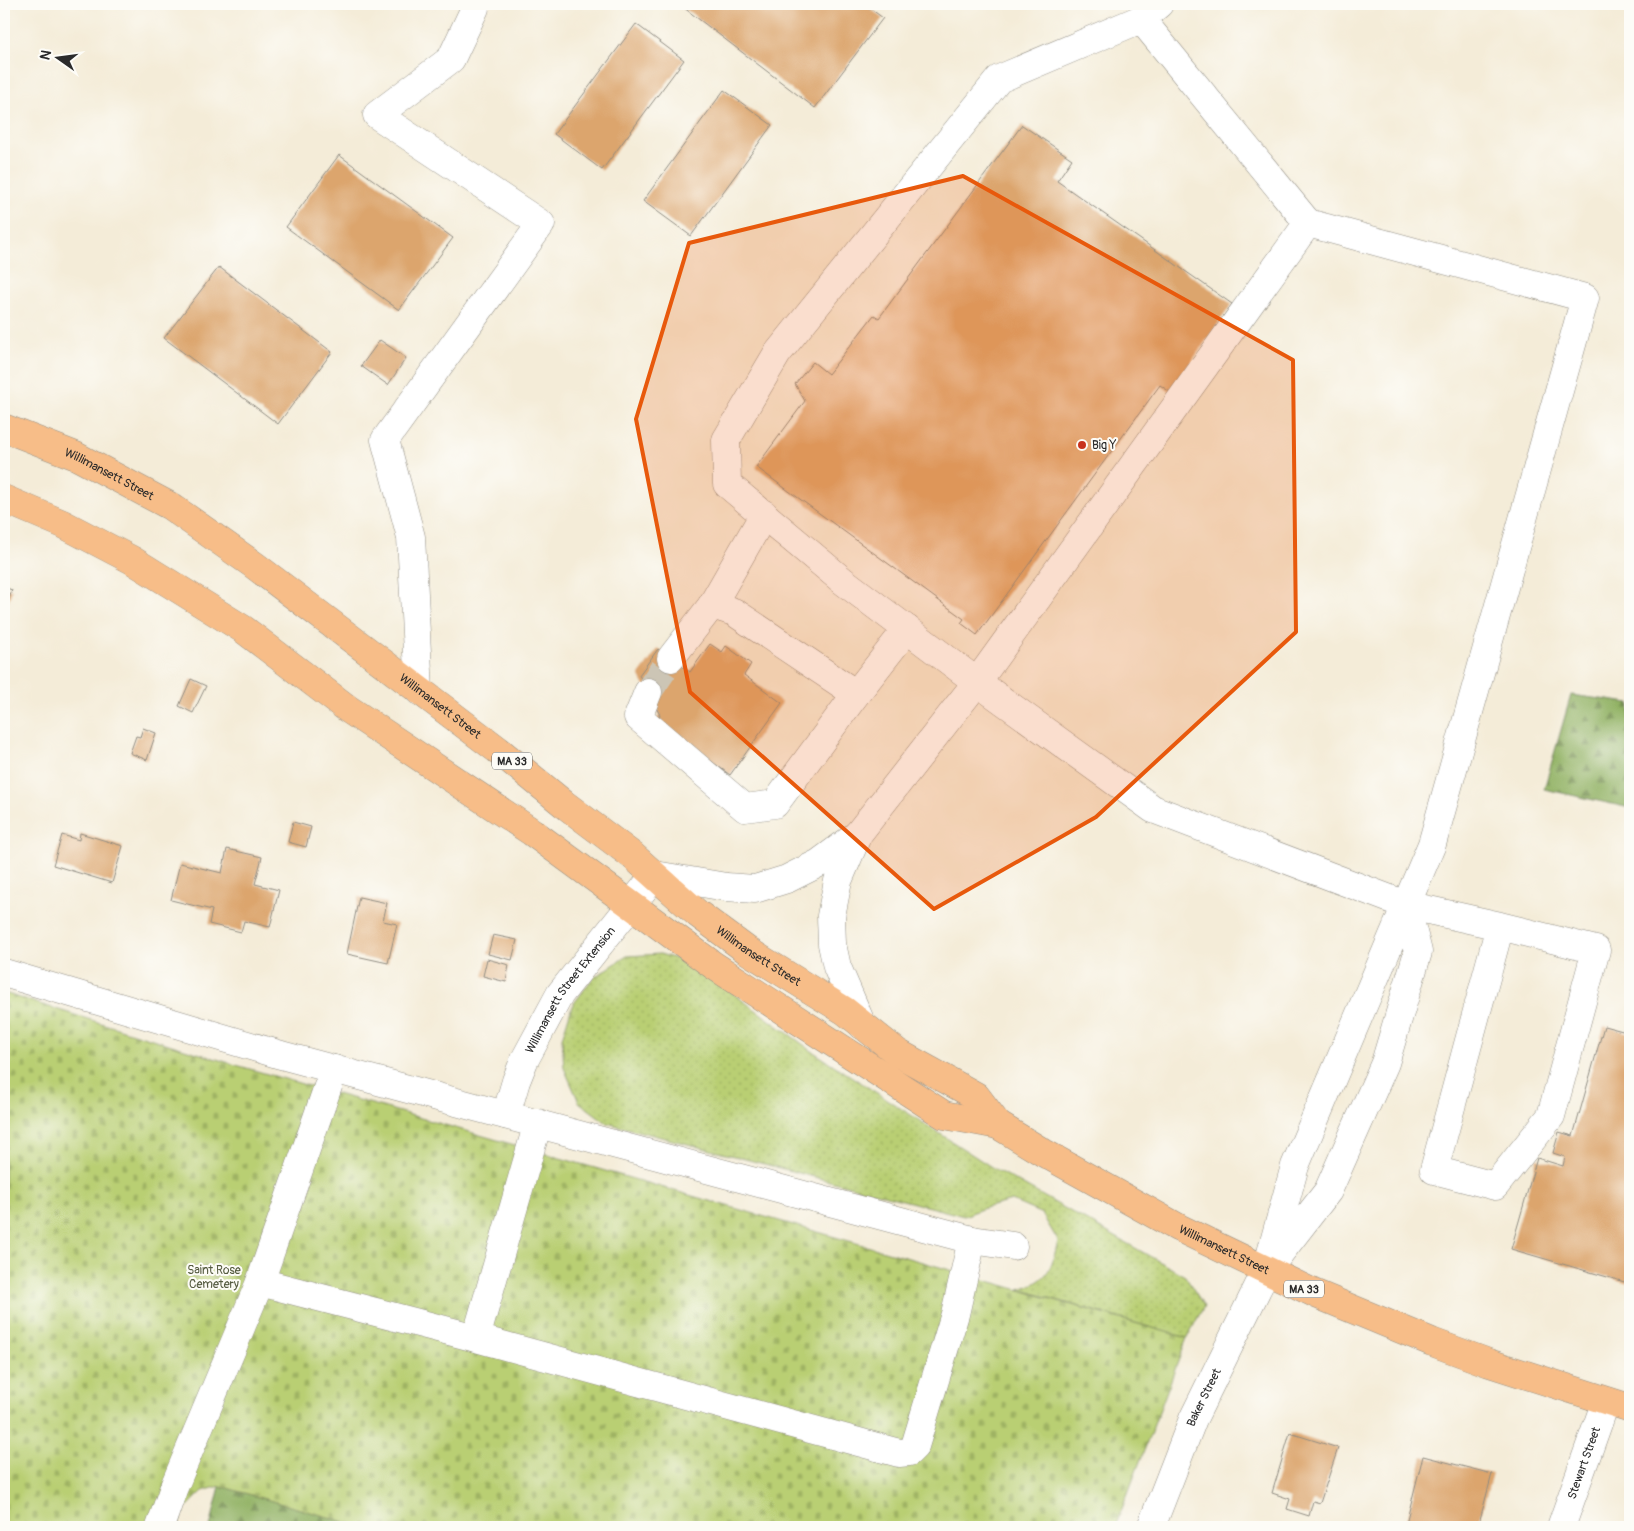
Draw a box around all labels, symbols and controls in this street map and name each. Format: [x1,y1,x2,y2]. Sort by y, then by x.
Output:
north arrow [32,32,82,82]
text: N [36,48,55,62]
place label: Big Y [1092,438,1117,453]
marker: Big Y [1076,439,1088,451]
street label: Willimansett Street [63,445,157,504]
street label: Willimansett Street [396,670,484,742]
road number: MA 33 [492,752,532,769]
street label: Willimansett Street [713,922,804,989]
street label: Willimansett Street Extension [522,923,619,1056]
street label: Willimansett Street [1176,1222,1272,1278]
park label: Saint Rose Cemetery [187,1263,241,1292]
road number: MA 33 [1284,1280,1324,1298]
street label: Baker Street [1183,1366,1224,1429]
street label: Stewart Street [1564,1425,1604,1501]

